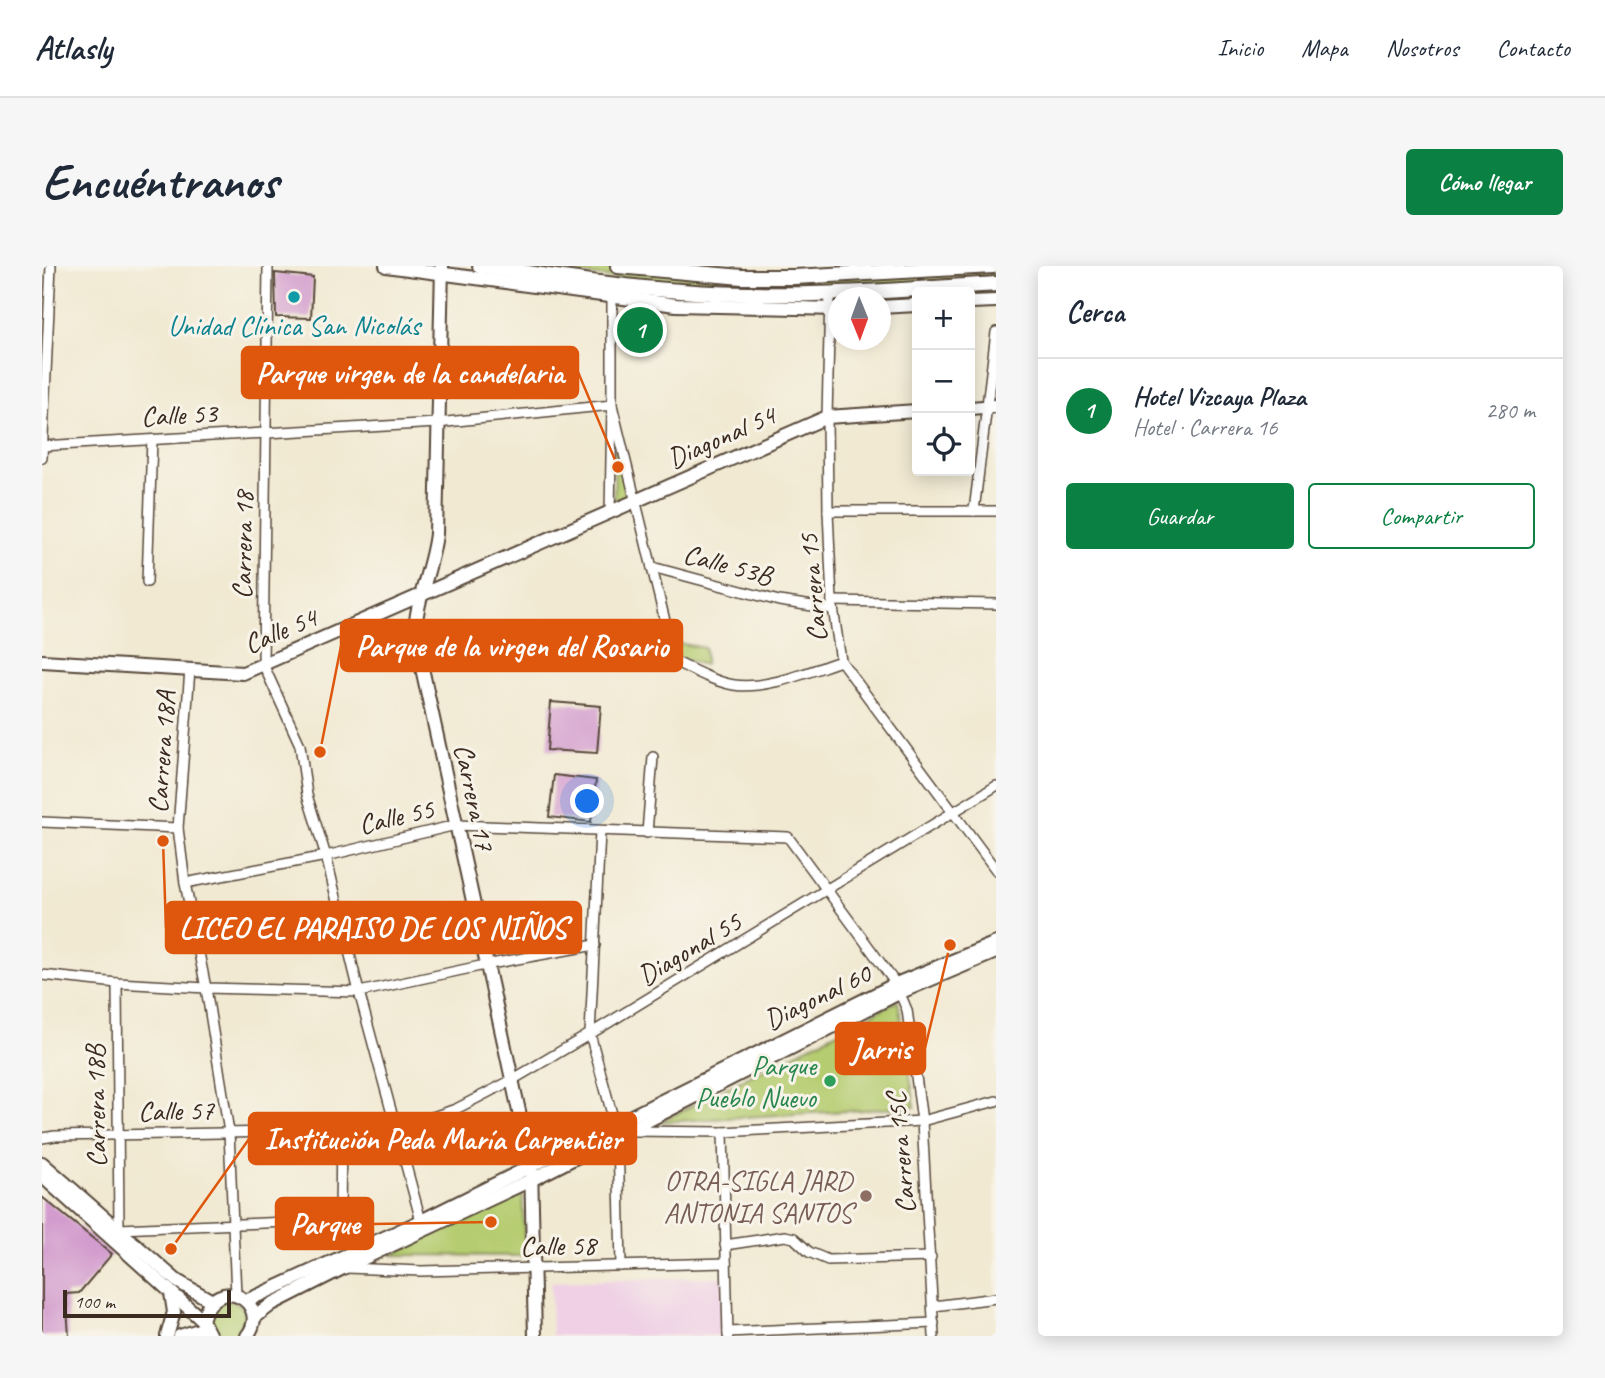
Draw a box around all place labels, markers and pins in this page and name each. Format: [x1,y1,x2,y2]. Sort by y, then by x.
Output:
marker: Unidad Clínica San Nicolás [286,289,302,305]
pin: 1 [617,304,663,356]
place label: Unidad Clínica San Nicolás [168,308,423,343]
callout: Parque virgen de la candelaria [242,347,578,398]
callout: Parque de la virgen del Rosario [341,620,682,671]
callout: LICEO EL PARAISO DE LOS NIÑOS [166,902,581,953]
callout: Jarris [836,1023,925,1074]
place label: Parque Pueblo Nuevo [695,1048,818,1115]
marker: Parque Pueblo Nuevo [822,1073,838,1089]
callout: Institución Peda María Carpentier [249,1113,636,1164]
place label: OTRA-SIGLA JARD ANTONIA SANTOS [664,1163,857,1230]
marker: OTRA-SIGLA JARD ANTONIA SANTOS [858,1188,874,1204]
callout: Parque [276,1198,373,1249]

